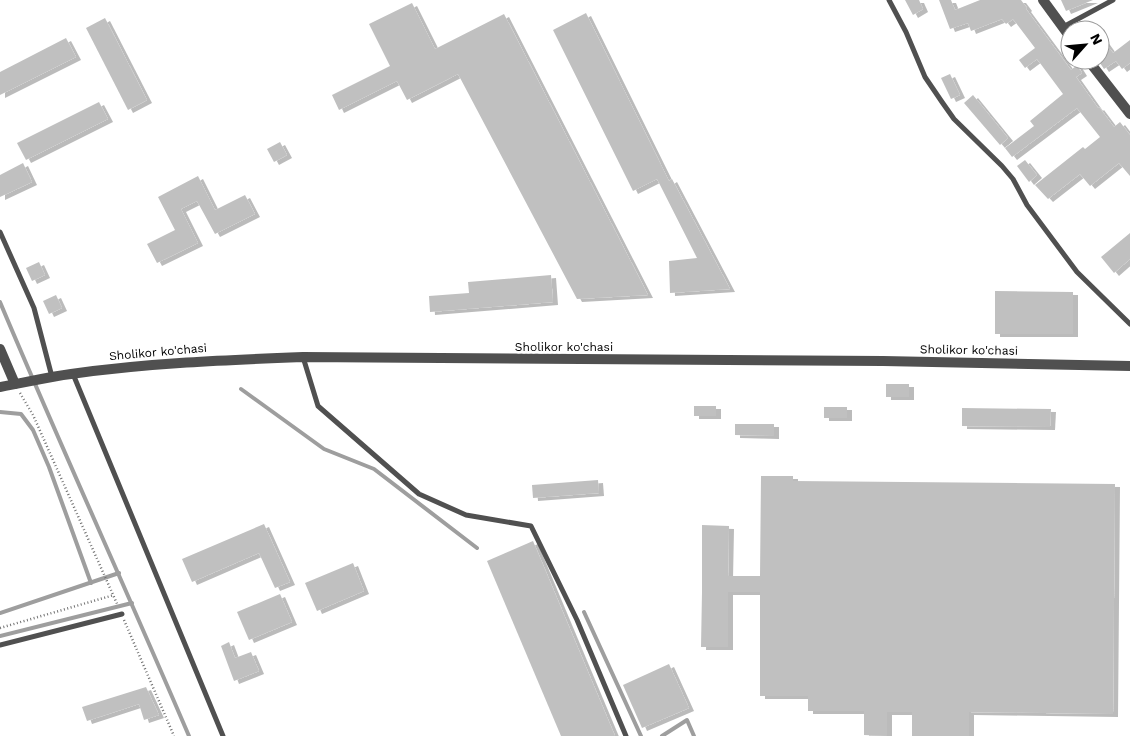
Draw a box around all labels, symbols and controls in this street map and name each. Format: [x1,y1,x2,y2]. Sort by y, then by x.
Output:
north arrow [1060,20,1110,70]
text: N [1087,31,1106,47]
street label: Sholikor ko'chasi [515,340,613,354]
street label: Sholikor ko'chasi [108,341,208,363]
street label: Sholikor ko'chasi [920,342,1018,358]

